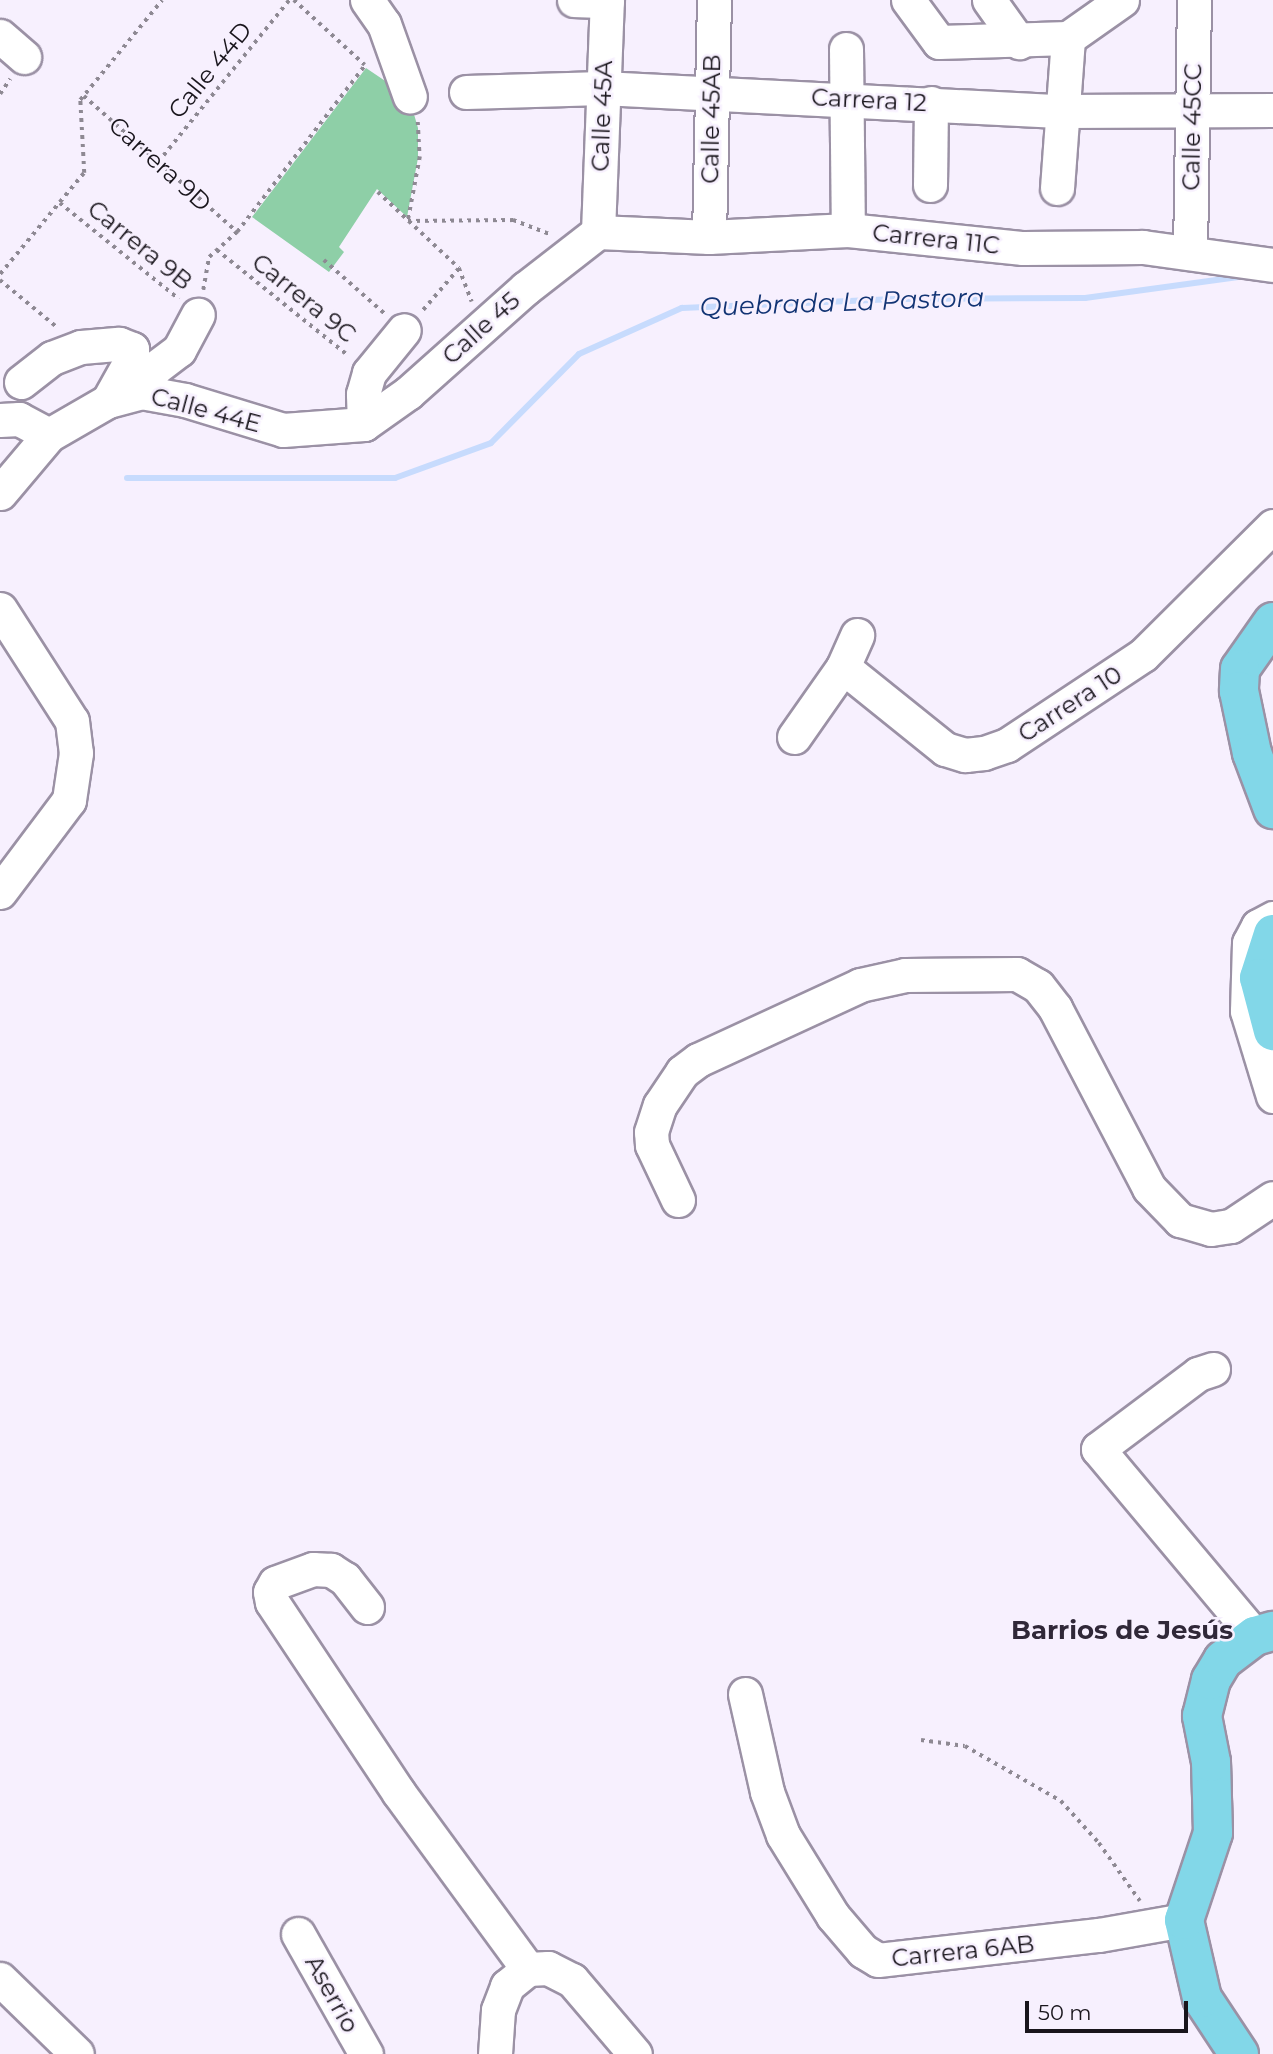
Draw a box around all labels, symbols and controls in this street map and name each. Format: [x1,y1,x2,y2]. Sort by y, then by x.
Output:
street label: Calle 44D [162,16,258,124]
street label: Calle 45AB [695,54,727,184]
street label: Calle 45A [586,60,618,172]
street label: Calle 45CC [1176,63,1208,191]
street label: Carrera 12 [811,83,927,117]
street label: Carrera 9D [103,111,217,217]
street label: Carrera 9B [82,194,198,296]
street label: Carrera 11C [871,218,1001,260]
street label: Carrera 9C [246,247,362,349]
water label: Quebrada La Pastora [699,282,985,324]
street label: Calle 45 [436,286,526,370]
street label: Calle 44E [148,382,264,438]
street label: Carrera 10 [1013,660,1127,748]
district label: Barrios de Jesús [1011,1615,1233,1647]
street label: Carrera 6AB [890,1929,1036,1973]
street label: Aserrio [299,1950,365,2038]
scale bar [1028,1988,1191,2032]
text: 50 m [1038,2000,1092,2025]

